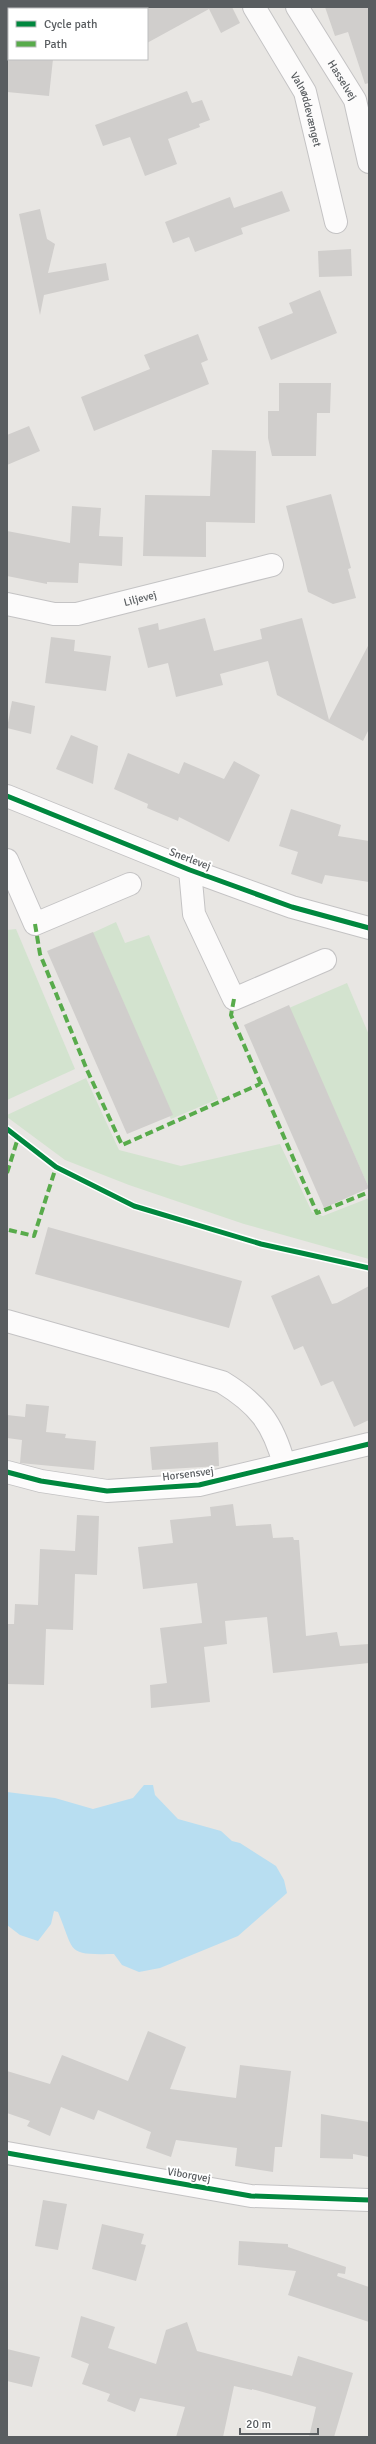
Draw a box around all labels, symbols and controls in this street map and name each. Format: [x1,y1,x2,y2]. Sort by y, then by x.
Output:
legend [8,8,148,60]
text: Cycle path [44,17,97,32]
text: Path [44,37,67,52]
street label: Hasselvej [325,58,360,102]
street label: Valnøddevænget [288,70,324,148]
street label: Liljevej [122,588,158,609]
street label: Snerlevej [167,845,213,873]
street label: Horsensvej [162,1464,214,1484]
street label: Viborgvej [166,2165,212,2185]
scale bar [240,2410,318,2436]
text: 20 m [246,2417,271,2432]

